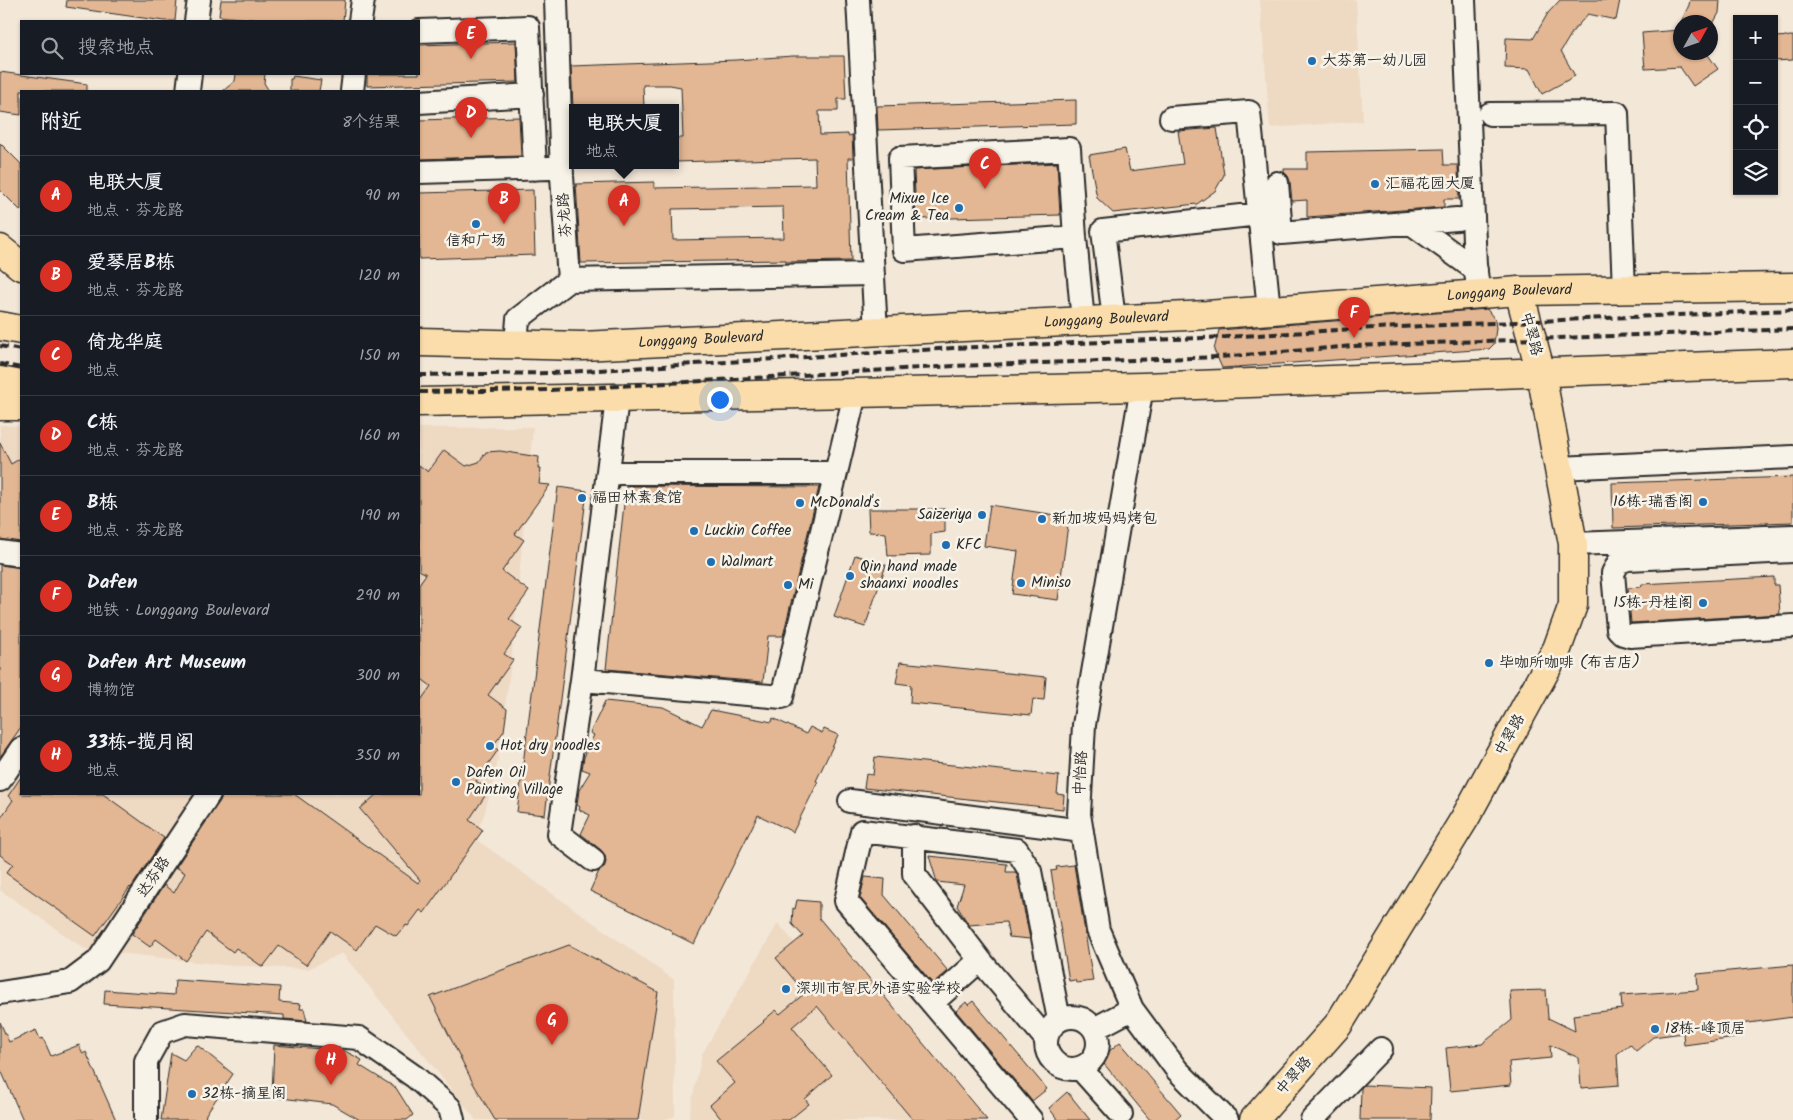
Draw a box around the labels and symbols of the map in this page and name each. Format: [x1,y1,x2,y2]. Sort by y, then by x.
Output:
north arrow [1673,15,1718,60]
pin: E [455,18,487,59]
place label: 大芬第一幼儿园 [1322,49,1427,73]
marker: 大芬第一幼儿园 [1306,55,1318,67]
pin: D [455,97,487,138]
pin: C [969,148,1001,189]
place label: 汇福花园大厦 [1385,172,1475,196]
marker: 汇福花园大厦 [1369,178,1381,190]
pin: B [488,183,520,224]
pin: A [608,185,640,226]
place label: Mixue Ice Cream & Tea [865,187,949,228]
street label: 芬龙路 [551,192,579,238]
marker: Mixue Ice Cream & Tea [953,202,965,214]
marker: 信和广场 [470,218,482,230]
place label: 信和广场 [446,229,506,253]
street label: Longgang Boulevard [1446,278,1573,309]
pin: F [1338,297,1370,338]
street label: Longgang Boulevard [1043,305,1170,335]
street label: 中翠路 [1514,309,1548,359]
street label: Longgang Boulevard [638,325,765,355]
your location [707,387,733,413]
place label: 福田林素食馆 [592,486,682,510]
place label: 16栋-瑞香阁 [1613,490,1693,514]
place label: McDonald's [810,491,880,515]
marker: 福田林素食馆 [576,492,588,504]
marker: 16栋-瑞香阁 [1697,496,1709,508]
marker: McDonald's [794,497,806,509]
place label: Saizeriya [917,503,972,527]
place label: 新加坡妈妈烤包 [1052,507,1157,531]
marker: Saizeriya [976,509,988,521]
marker: 新加坡妈妈烤包 [1036,513,1048,525]
place label: Luckin Coffee [704,519,792,543]
marker: Luckin Coffee [688,525,700,537]
place label: KFC [956,533,982,557]
marker: KFC [940,539,952,551]
place label: Walmart [721,550,773,574]
place label: Qin hand made shaanxi noodles [860,555,959,596]
marker: Walmart [705,556,717,568]
marker: Qin hand made shaanxi noodles [844,570,856,582]
place label: Miniso [1031,571,1071,595]
place label: Mi [798,573,815,597]
marker: Miniso [1015,577,1027,589]
marker: Mi [782,579,794,591]
place label: 15栋-丹桂阁 [1613,591,1693,615]
marker: 15栋-丹桂阁 [1697,597,1709,609]
place label: 毕咖所咖啡 (布吉店) [1499,651,1640,675]
marker: 毕咖所咖啡 (布吉店) [1483,657,1495,669]
street label: 中翠路 [1489,709,1531,761]
place label: Hot dry noodles [500,734,601,758]
marker: Hot dry noodles [484,740,496,752]
street label: 中怡路 [1068,750,1094,796]
place label: Dafen Oil Painting Village [466,761,563,802]
marker: Dafen Oil Painting Village [450,776,462,788]
street label: 达芬路 [131,852,177,902]
place label: 深圳市智民外语实验学校 [796,977,961,1001]
marker: 深圳市智民外语实验学校 [780,983,792,995]
pin: G [536,1004,568,1045]
place label: 18栋-峰顶居 [1665,1017,1746,1041]
marker: 18栋-峰顶居 [1649,1023,1661,1035]
pin: H [315,1044,347,1085]
street label: 中翠路 [1270,1051,1318,1101]
place label: 32栋-摘星阁 [202,1082,286,1106]
marker: 32栋-摘星阁 [186,1088,198,1100]

